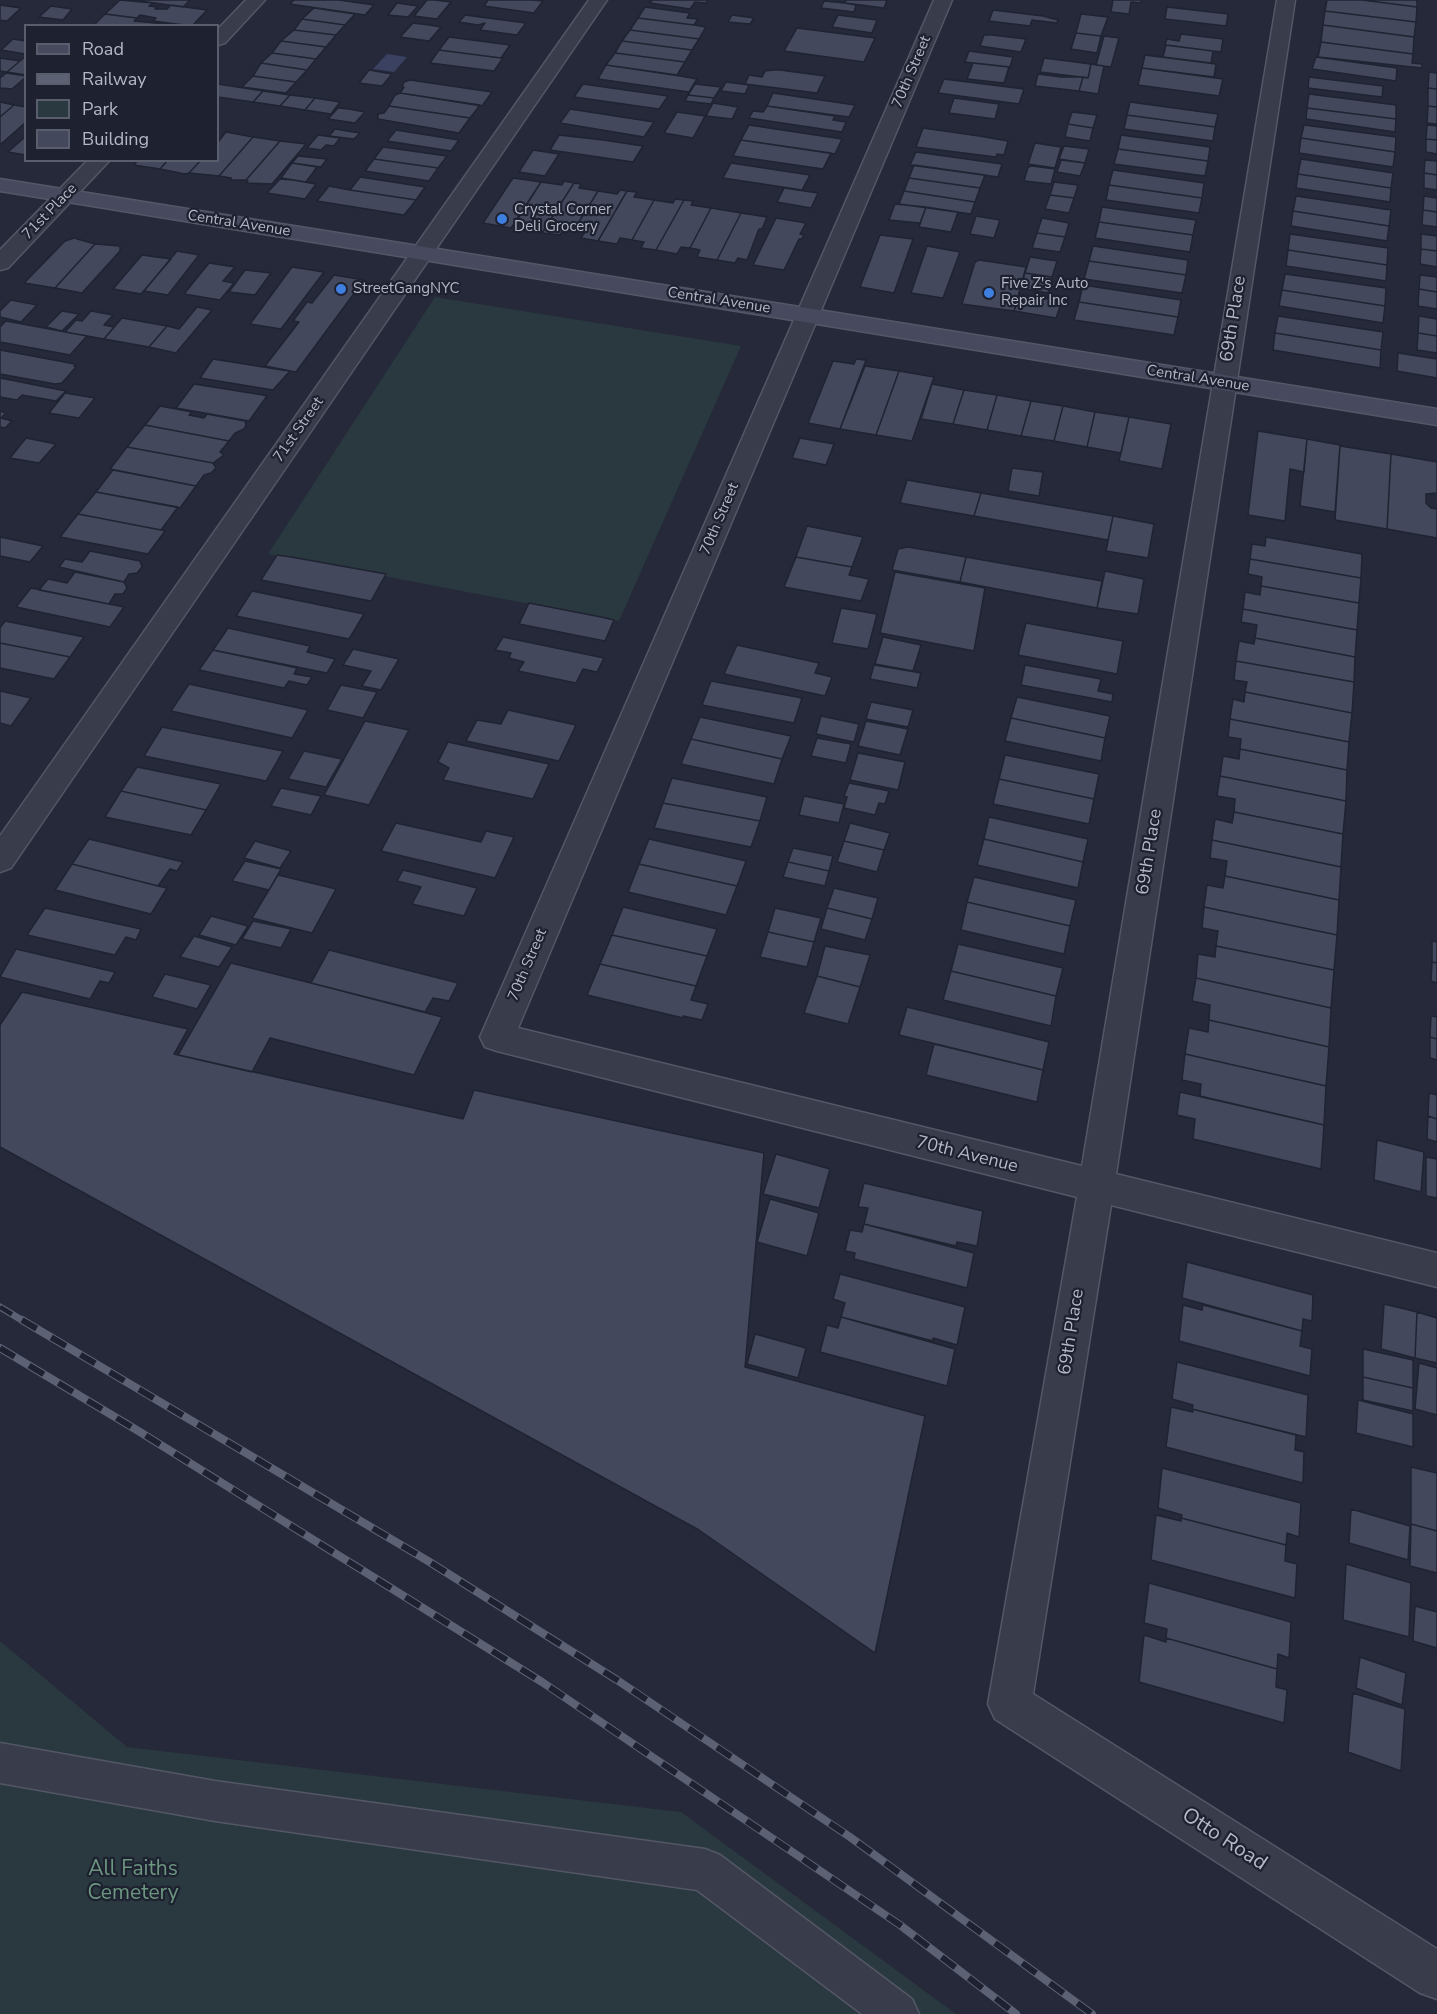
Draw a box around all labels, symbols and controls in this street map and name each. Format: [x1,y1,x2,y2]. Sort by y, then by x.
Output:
legend [24,24,219,162]
street label: 70th Street [889,33,935,111]
text: Road [82,37,124,61]
text: Railway [82,67,147,91]
text: Park [82,97,118,121]
text: Building [82,127,149,151]
street label: 71st Place [19,180,81,244]
place label: Crystal Corner Deli Grocery [514,201,611,236]
street label: Central Avenue [186,207,292,241]
marker: Crystal Corner Deli Grocery [495,212,509,226]
street label: 69th Place [1217,274,1251,364]
place label: Five Z's Auto Repair Inc [1001,275,1088,310]
place label: StreetGangNYC [353,280,460,298]
marker: StreetGangNYC [334,282,348,296]
street label: Central Avenue [666,284,772,318]
marker: Five Z's Auto Repair Inc [982,286,996,300]
street label: Central Avenue [1145,362,1251,396]
street label: 71st Street [270,394,328,466]
street label: 70th Street [697,480,743,558]
street label: 69th Place [1133,807,1167,897]
street label: 70th Street [505,926,551,1004]
street label: 70th Avenue [914,1132,1020,1178]
street label: 69th Place [1055,1287,1089,1377]
street label: Otto Road [1177,1803,1271,1877]
park label: All Faiths Cemetery [87,1857,179,1907]

